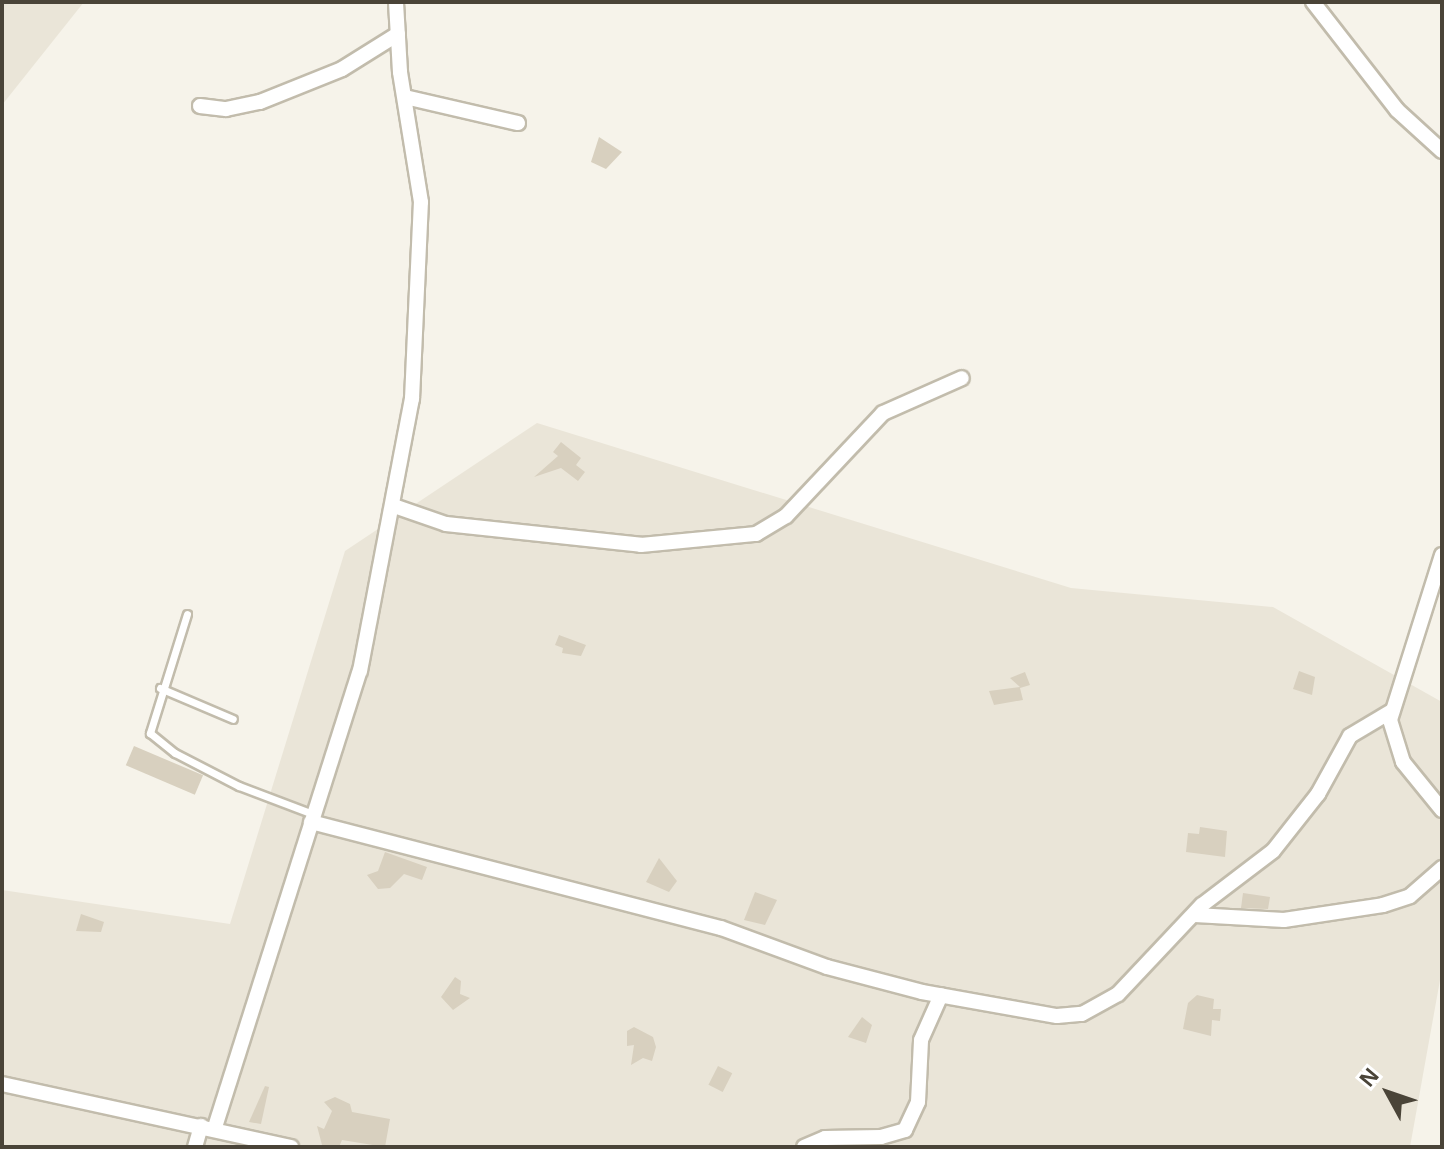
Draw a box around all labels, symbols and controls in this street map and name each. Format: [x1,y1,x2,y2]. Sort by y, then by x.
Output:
north arrow [1348,1053,1428,1133]
text: N [1355,1063,1384,1091]

